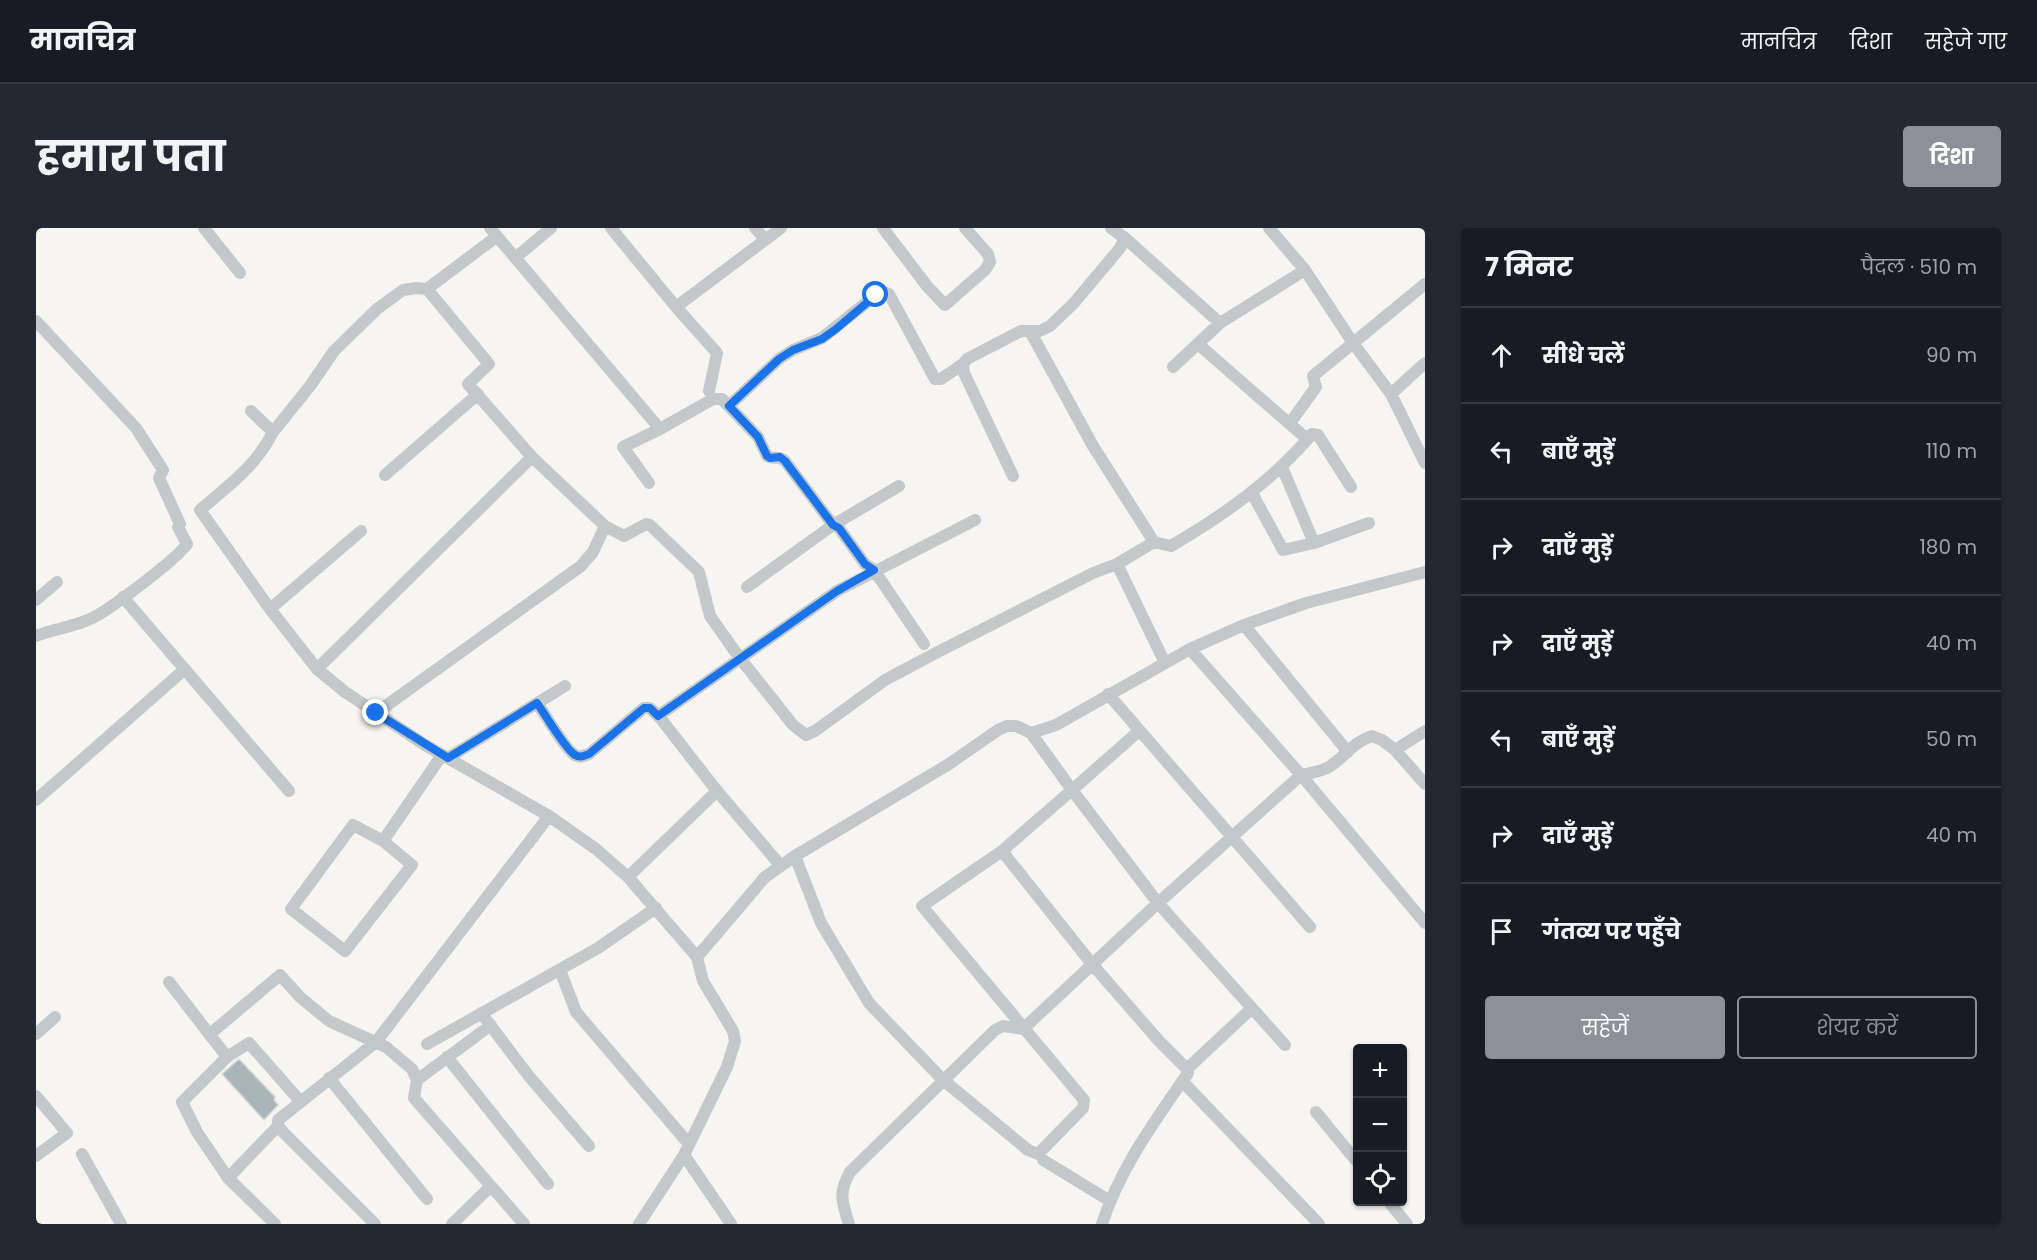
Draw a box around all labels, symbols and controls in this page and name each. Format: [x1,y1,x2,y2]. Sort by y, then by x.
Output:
text: मानचित्र [30,21,135,60]
text: मानचित्र [1741,27,1817,56]
text: दिशा [1850,27,1892,56]
text: सहेजे गए [1925,27,2007,56]
button: दिशा [1903,126,2001,187]
text: हमारा पता [36,127,226,186]
text: 7 मिनट [1485,249,1573,285]
text: पैदल · 510 m [1861,253,1977,281]
route start [862,281,888,307]
icon: ahead [1485,339,1518,372]
text: सीधे चलें [1542,340,1625,371]
text: 90 m [1926,341,1977,369]
icon: left [1485,435,1518,468]
text: बाएँ मुड़ें [1542,436,1614,467]
text: 110 m [1926,437,1977,465]
icon: right [1485,531,1518,564]
text: दाएँ मुड़ें [1542,532,1613,563]
text: 180 m [1919,533,1977,561]
icon: right [1485,627,1518,660]
text: दाएँ मुड़ें [1542,628,1613,659]
text: 40 m [1926,629,1977,657]
route end [362,699,388,725]
icon: left [1485,723,1518,756]
text: बाएँ मुड़ें [1542,724,1614,755]
text: 50 m [1926,725,1977,753]
icon: right [1485,819,1518,852]
text: दाएँ मुड़ें [1542,820,1613,851]
text: 40 m [1926,821,1977,849]
icon: arrive [1485,915,1518,948]
text: गंतव्य पर पहुँचे [1542,916,1681,947]
button: सहेजें [1485,996,1725,1059]
button: शेयर करें [1737,996,1977,1059]
map controls [1353,1044,1407,1206]
button: + [1353,1044,1407,1098]
button: − [1353,1098,1407,1152]
button: locate [1353,1152,1407,1206]

